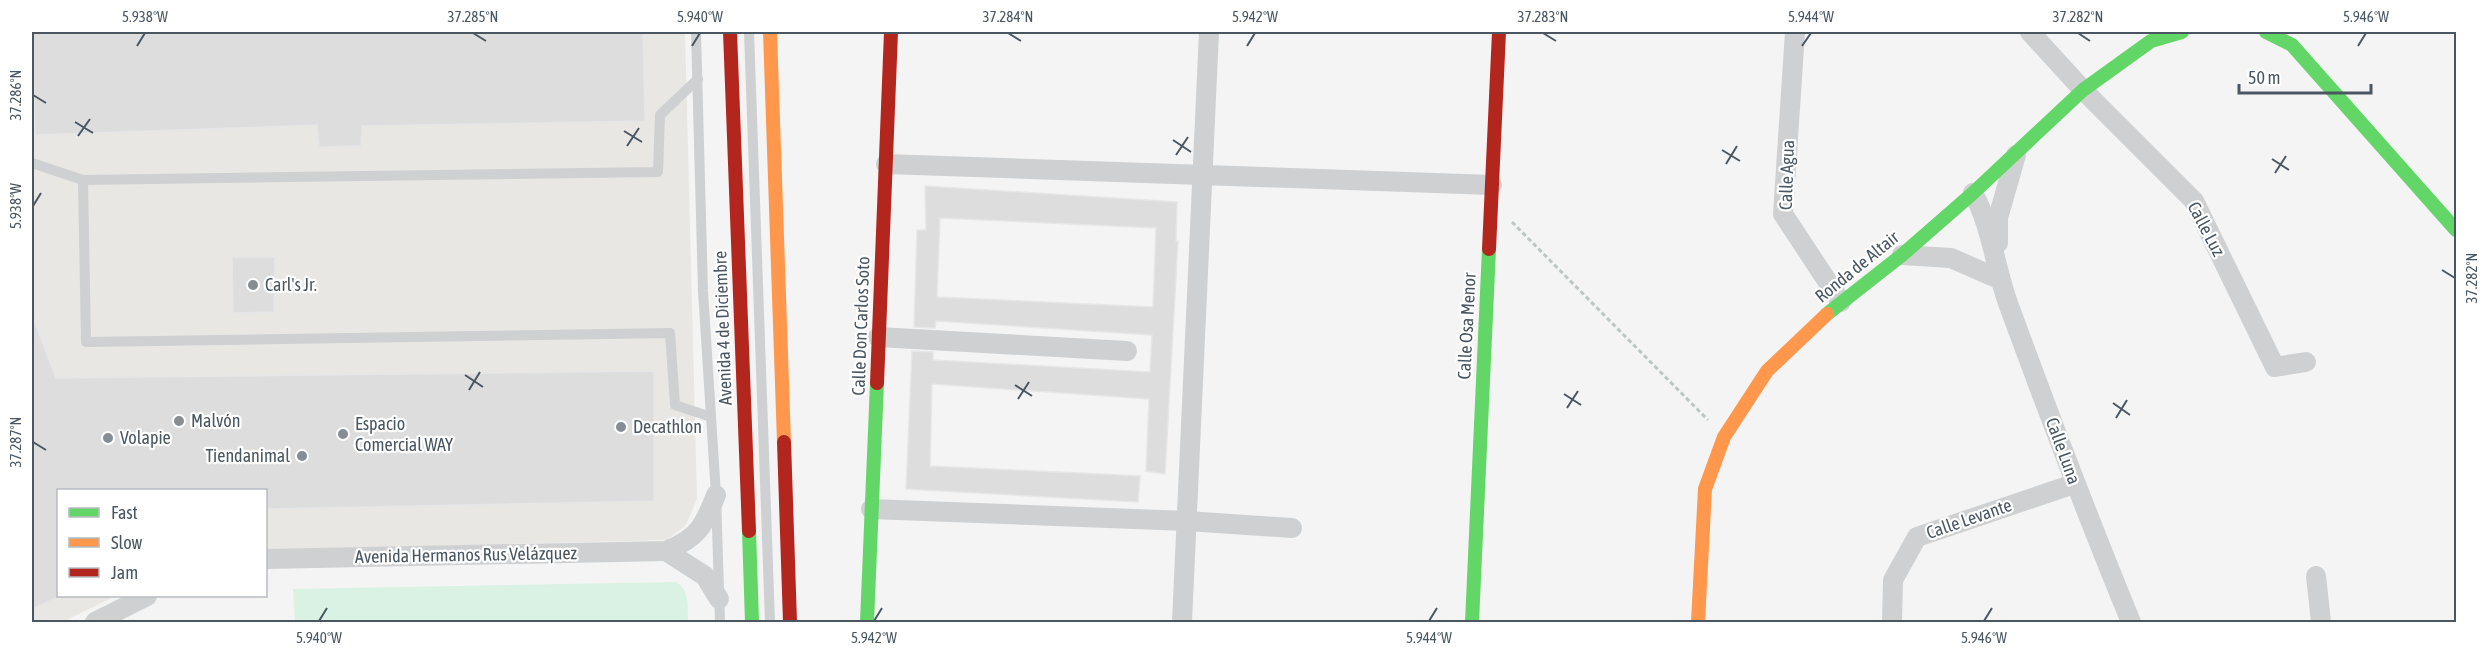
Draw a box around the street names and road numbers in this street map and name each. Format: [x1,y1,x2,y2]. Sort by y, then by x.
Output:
street label: Calle Agua [1775,140,1798,210]
street label: Calle Luz [2183,198,2230,260]
street label: Ronda de Altair [1811,226,1903,307]
street label: Avenida 4 de Diciembre [709,250,736,406]
street label: Calle Don Carlos Soto [848,256,873,396]
street label: Calle Osa Menor [1453,271,1480,380]
street label: Calle Luna [2042,415,2085,487]
street label: Calle Levante [1923,494,2014,543]
street label: Avenida Hermanos Rus Velázquez [355,542,578,567]

